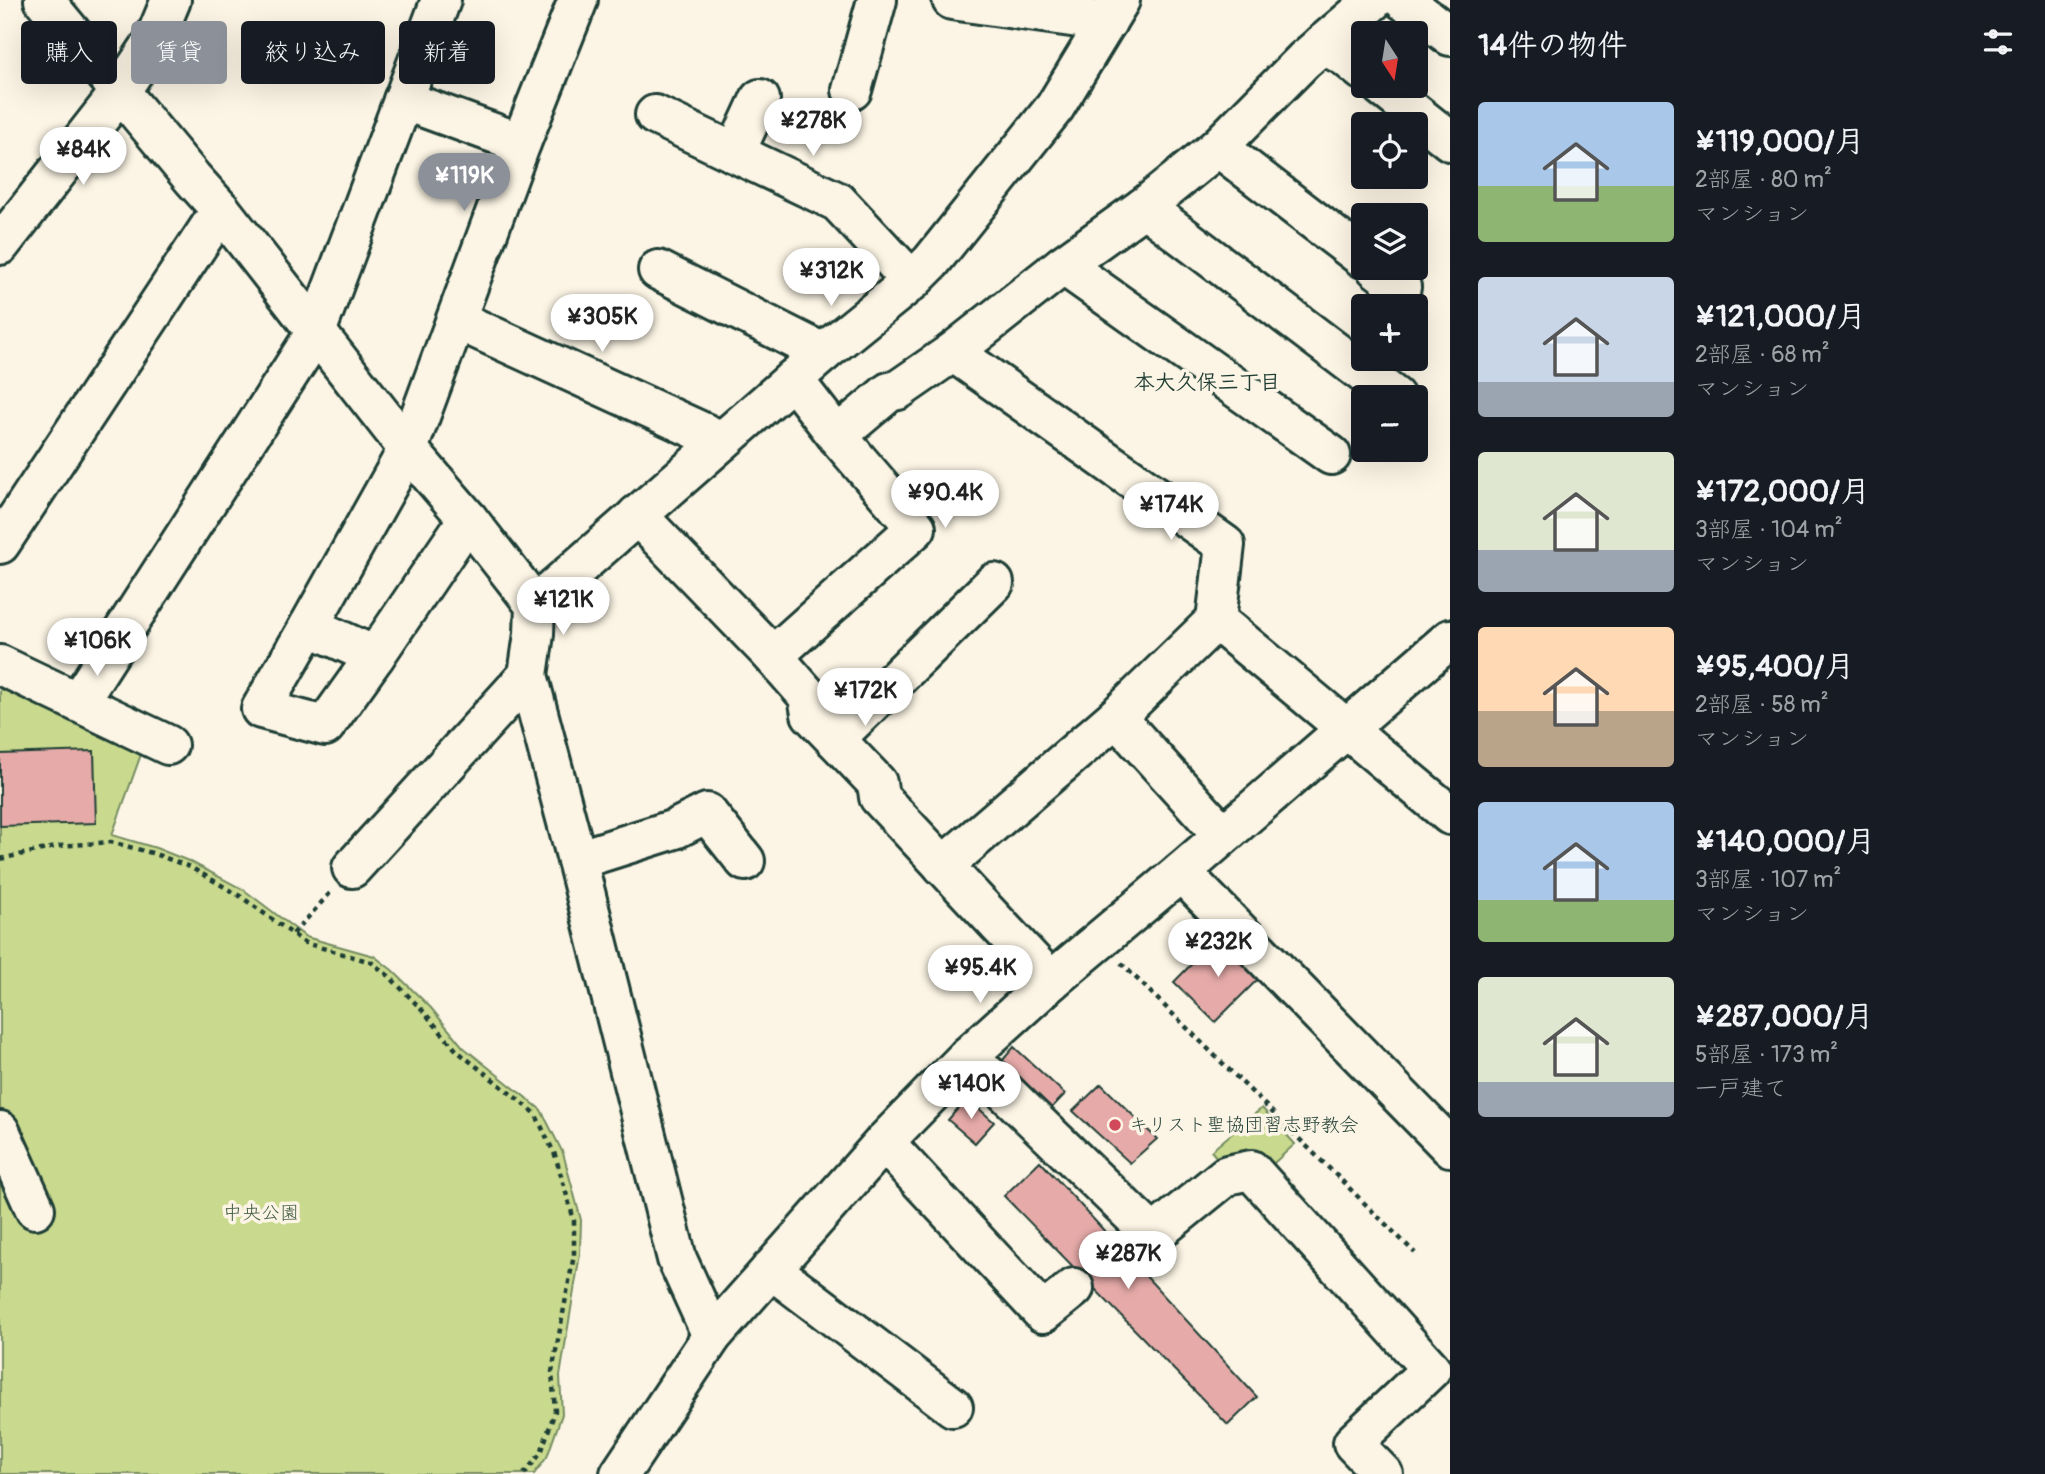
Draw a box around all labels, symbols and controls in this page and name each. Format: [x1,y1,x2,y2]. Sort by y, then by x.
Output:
chip: 購入 [21,21,117,84]
chip: 賃貸 [131,21,227,84]
chip: 絞り込み [241,21,385,84]
chip: 新着 [399,21,495,84]
north arrow [1351,21,1428,98]
map controls [1351,21,1428,462]
icon: filters [1979,23,2017,61]
text: 14件の物件 [1478,27,1627,64]
pin: ¥278K [764,99,862,158]
text: ¥278K [780,106,846,135]
button: locate [1351,112,1428,189]
text: ¥119,000/月 [1695,123,1865,160]
pin: ¥84K [42,128,124,187]
icon: home [1534,130,1618,214]
text: ¥84K [56,135,110,164]
pin: ¥119K [415,154,513,213]
text: ¥119K [434,161,494,190]
text: 2部屋 · 80 m² [1695,165,1832,194]
text: マンション [1695,199,1809,228]
button: layers [1351,203,1428,280]
pin: ¥312K [782,248,880,308]
text: ¥312K [799,256,863,285]
pin: ¥305K [553,294,651,354]
button: + [1351,294,1428,371]
text: ¥121,000/月 [1695,298,1866,335]
text: ¥305K [567,302,637,331]
icon: home [1534,305,1618,389]
text: 2部屋 · 68 m² [1695,340,1830,369]
district label: 本大久保三丁目 [1134,369,1281,396]
text: マンション [1695,374,1809,403]
button: − [1351,385,1428,462]
pin: ¥90.4K [888,470,1002,530]
text: ¥172,000/月 [1695,473,1870,510]
text: ¥90.4K [907,478,983,507]
icon: home [1534,480,1618,564]
pin: ¥174K [1122,482,1220,542]
text: ¥174K [1139,490,1203,519]
text: 3部屋 · 104 m² [1695,515,1843,544]
text: マンション [1695,549,1809,578]
pin: ¥121K [514,578,612,637]
text: ¥121K [533,585,593,614]
pin: ¥106K [48,618,146,678]
text: ¥106K [63,626,131,655]
text: ¥95,400/月 [1695,648,1854,685]
icon: home [1534,655,1618,739]
pin: ¥172K [816,668,914,728]
text: ¥172K [833,676,897,705]
text: 2部屋 · 58 m² [1695,690,1829,719]
text: マンション [1695,724,1809,753]
text: ¥140,000/月 [1695,823,1875,860]
icon: home [1534,830,1618,914]
text: 3部屋 · 107 m² [1695,865,1841,894]
text: マンション [1695,899,1809,928]
pin: ¥232K [1169,920,1267,979]
text: ¥232K [1184,927,1252,956]
pin: ¥95.4K [923,946,1037,1005]
text: ¥95.4K [944,953,1016,982]
text: ¥287,000/月 [1695,998,1873,1035]
icon: home [1534,1005,1618,1089]
text: 5部屋 · 173 m² [1695,1040,1838,1069]
pin: ¥140K [922,1062,1020,1121]
text: ¥140K [937,1069,1005,1098]
text: 一戸建て [1695,1074,1787,1103]
place label: キリスト聖協団習志野教会 [1129,1113,1359,1137]
marker: キリスト聖協団習志野教会 [1107,1117,1123,1133]
park label: 中央公園 [223,1201,299,1225]
pin: ¥287K [1079,1232,1177,1291]
text: ¥287K [1095,1239,1161,1268]

